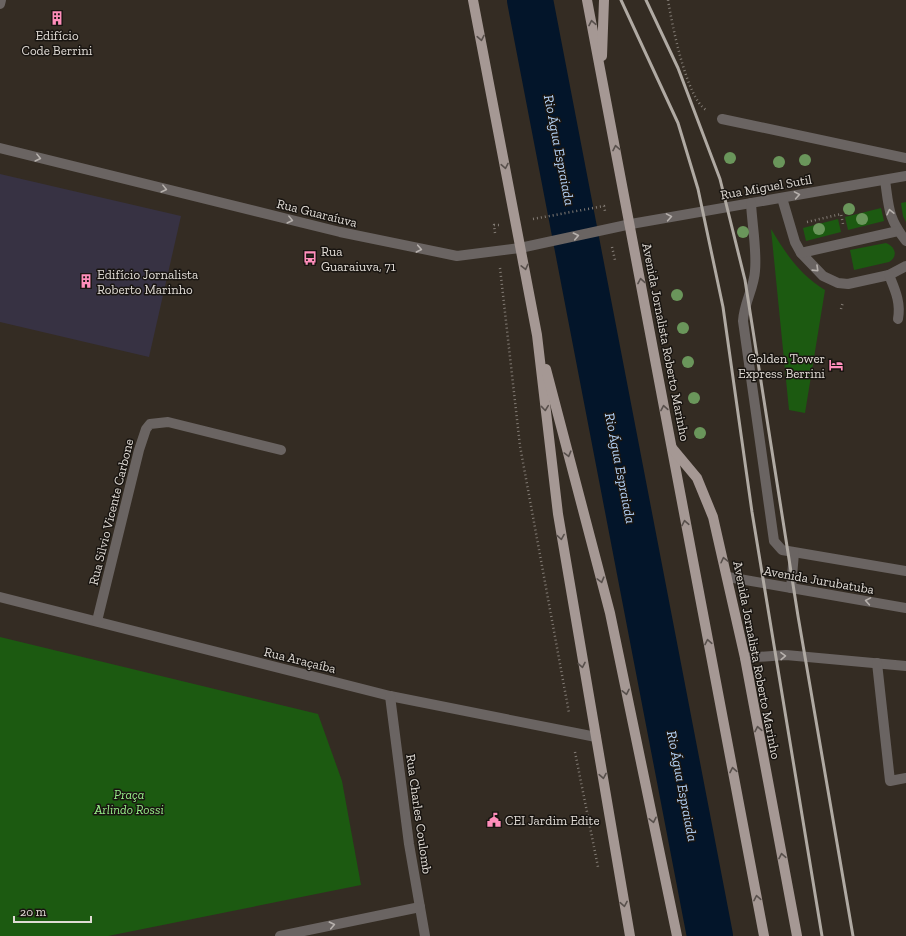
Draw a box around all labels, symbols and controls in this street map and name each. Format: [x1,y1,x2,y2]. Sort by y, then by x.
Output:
building icon: Edifício Code Berrini [49,10,65,26]
one-way arrow [588,20,597,26]
place label: Edifício Code Berrini [22,28,93,58]
one-way arrow [476,35,484,41]
water label: Rio Água Espraiada [540,93,578,207]
one-way arrow [612,145,621,151]
one-way arrow [35,153,41,161]
one-way arrow [501,163,509,169]
street label: Rua Miguel Sutil [719,171,813,202]
one-way arrow [160,184,167,193]
one-way arrow [794,191,800,200]
street label: Rua Guaraíuva [275,196,360,230]
one-way arrow [887,209,895,216]
one-way arrow [666,213,672,222]
one-way arrow [287,215,294,224]
one-way arrow [573,232,579,240]
street label: Avenida Jornalista Roberto Marinho [639,242,693,443]
place label: Rua Guaraiuva, 71 [321,244,396,274]
one-way arrow [416,245,422,253]
bus stop icon: Rua Guaraiuva, 71 [302,250,318,266]
one-way arrow [520,264,528,270]
one-way arrow [811,265,819,272]
place label: Edifício Jornalista Roberto Marinho [97,267,199,297]
building icon: Edifício Jornalista Roberto Marinho [78,273,94,289]
one-way arrow [637,277,646,284]
place label: Golden Tower Express Berrini [738,351,825,381]
hotel icon: Golden Tower Express Berrini [828,357,844,373]
one-way arrow [541,405,550,411]
one-way arrow [660,405,668,412]
water label: Rio Água Espraiada [601,411,639,525]
street label: Rua Silvio Vicente Carbone [86,437,136,587]
one-way arrow [564,451,572,457]
one-way arrow [682,520,690,527]
one-way arrow [556,534,565,540]
one-way arrow [720,557,728,563]
street label: Avenida Jornalista Roberto Marinho [730,560,784,761]
street label: Avenida Jurubatuba [763,563,876,597]
one-way arrow [596,576,605,583]
one-way arrow [865,598,871,606]
one-way arrow [705,639,713,645]
street label: Rua Araçaíba [263,644,338,676]
one-way arrow [780,652,786,660]
one-way arrow [578,662,586,668]
one-way arrow [622,689,630,695]
one-way arrow [754,726,763,732]
water label: Rio Água Espraiada [663,729,701,843]
street label: Rua Charles Coulomb [403,753,435,875]
one-way arrow [729,767,737,773]
one-way arrow [598,773,606,779]
park label: Praça Arlindo Rossi [93,787,164,817]
public building icon: CEI Jardim Edite [486,812,502,828]
place label: CEI Jardim Edite [505,813,600,828]
one-way arrow [648,816,656,823]
one-way arrow [778,853,787,860]
one-way arrow [753,895,762,901]
scale bar [14,898,91,924]
one-way arrow [620,901,628,907]
text: 20 m [20,905,47,919]
one-way arrow [329,922,335,930]

